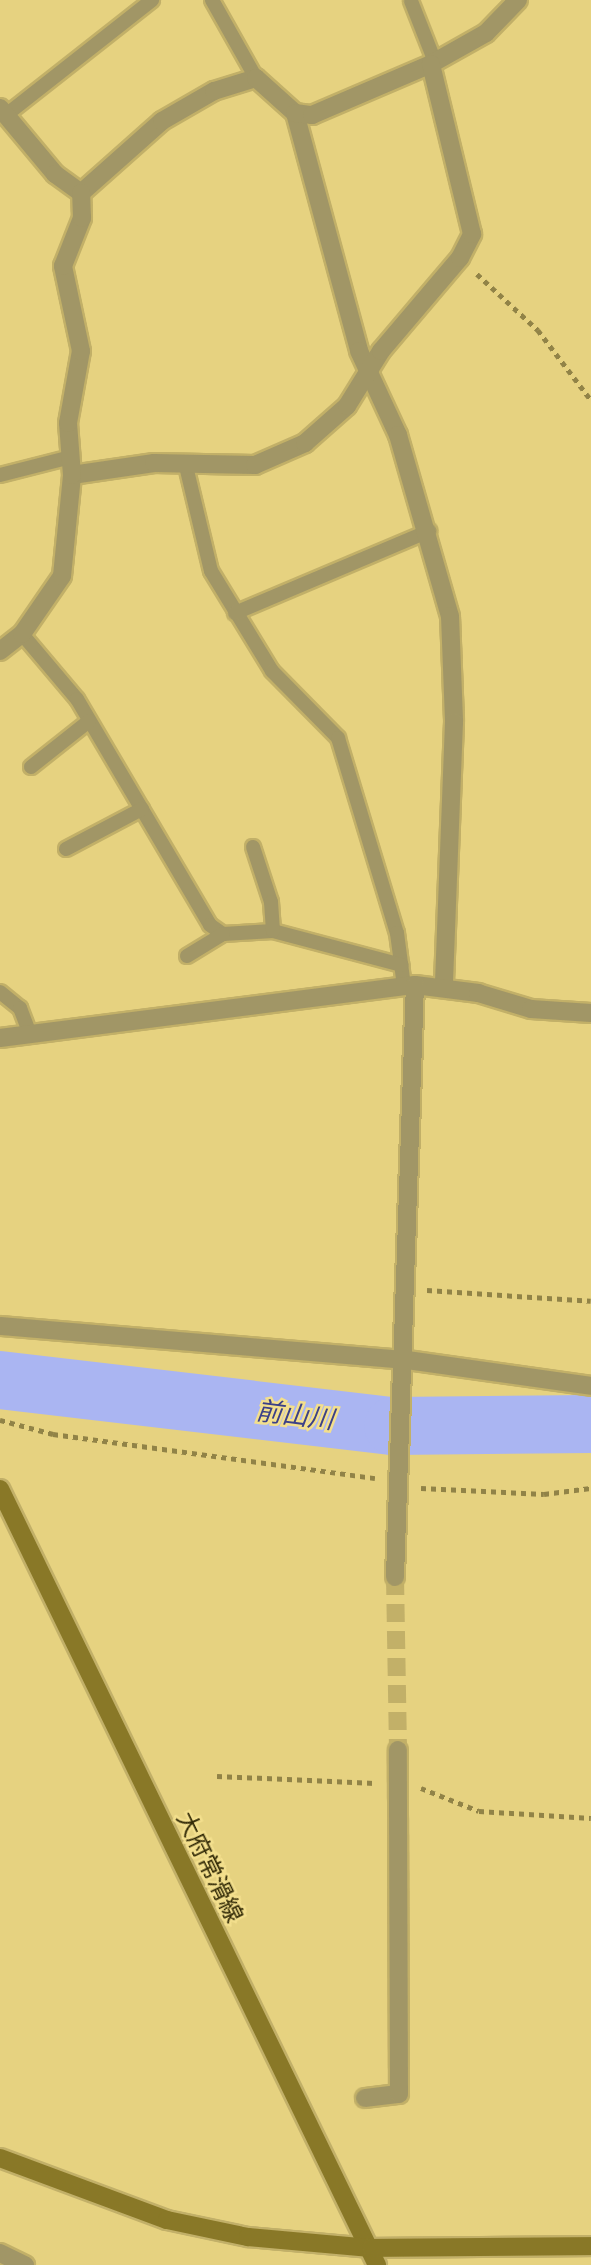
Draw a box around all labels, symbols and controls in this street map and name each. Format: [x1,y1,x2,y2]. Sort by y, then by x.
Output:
water label: 前山川 [254,1395,336,1435]
street label: 大府常滑線 [171,1807,249,1927]

